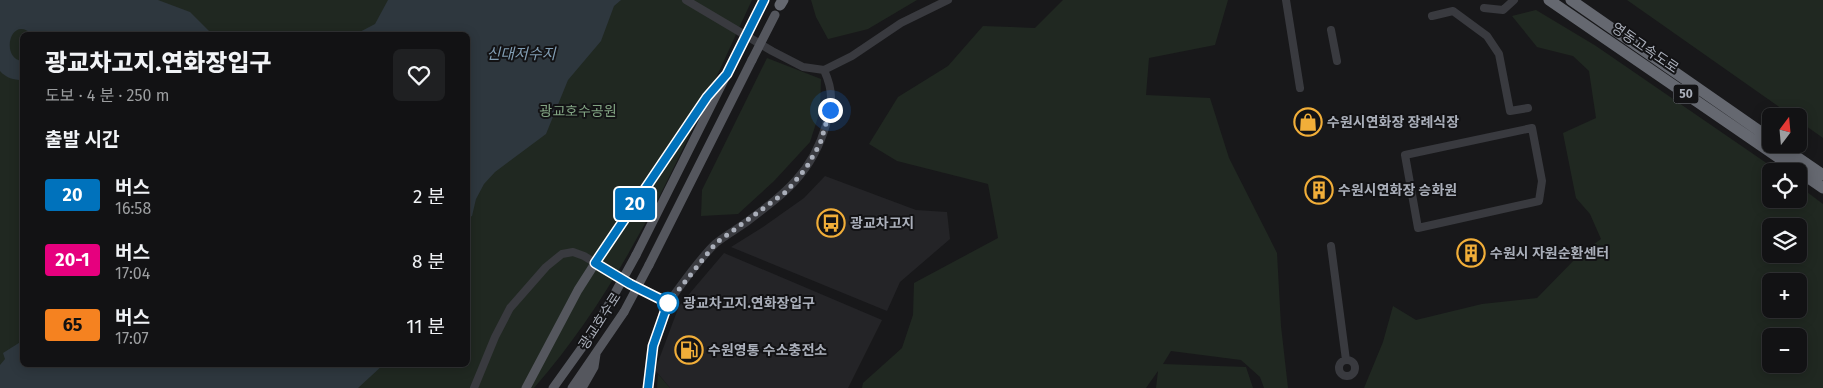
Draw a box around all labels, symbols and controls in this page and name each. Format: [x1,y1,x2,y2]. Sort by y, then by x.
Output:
street label: 영동고속도로 [1608,19,1682,77]
water label: 신대저수지 [486,45,557,63]
text: 광교차고지.연화장입구 [45,49,272,77]
button: heart [393,49,445,101]
road number: 50 [1674,85,1698,104]
text: 도보 · 4 분 · 250 m [45,86,169,105]
your location [818,98,843,123]
park label: 광교호수공원 [539,103,617,120]
shop icon: 수원시연화장 장례식장 [1293,107,1323,137]
north arrow [1762,108,1808,152]
map controls [1762,108,1807,373]
place label: 수원시연화장 장례식장 [1327,114,1459,131]
text: 출발 시간 [45,128,119,151]
button: locate [1762,163,1807,208]
building icon: 수원시연화장 승화원 [1304,175,1334,205]
text: 버스 [115,176,150,199]
place label: 수원시연화장 승화원 [1338,182,1457,199]
text: 20 [63,184,82,206]
text: 2 분 [413,185,445,208]
line badge: 20 [612,188,658,220]
text: 20 [625,193,645,215]
text: 16:58 [115,199,151,218]
bus stop icon: 광교차고지 [816,208,846,238]
place label: 광교차고지 [850,215,914,232]
button: layers [1762,218,1807,263]
building icon: 수원시 자원순환센터 [1456,238,1486,268]
text: 버스 [115,241,150,264]
place label: 수원시 자원순환센터 [1490,245,1609,262]
text: 20-1 [55,249,90,271]
text: 8 분 [412,250,445,273]
text: 17:04 [115,264,150,283]
button: + [1762,273,1807,318]
street label: 광교호수로 [575,289,625,353]
marker: 광교차고지.연화장입구 [657,292,679,314]
place label: 광교차고지.연화장입구 [683,295,815,312]
text: 버스 [115,306,150,329]
text: 65 [63,314,82,336]
text: 11 분 [406,315,445,338]
button: − [1762,328,1807,373]
text: 17:07 [115,329,149,348]
fuel station icon: 수원영통 수소충전소 [674,335,704,365]
place label: 수원영통 수소충전소 [708,342,827,359]

